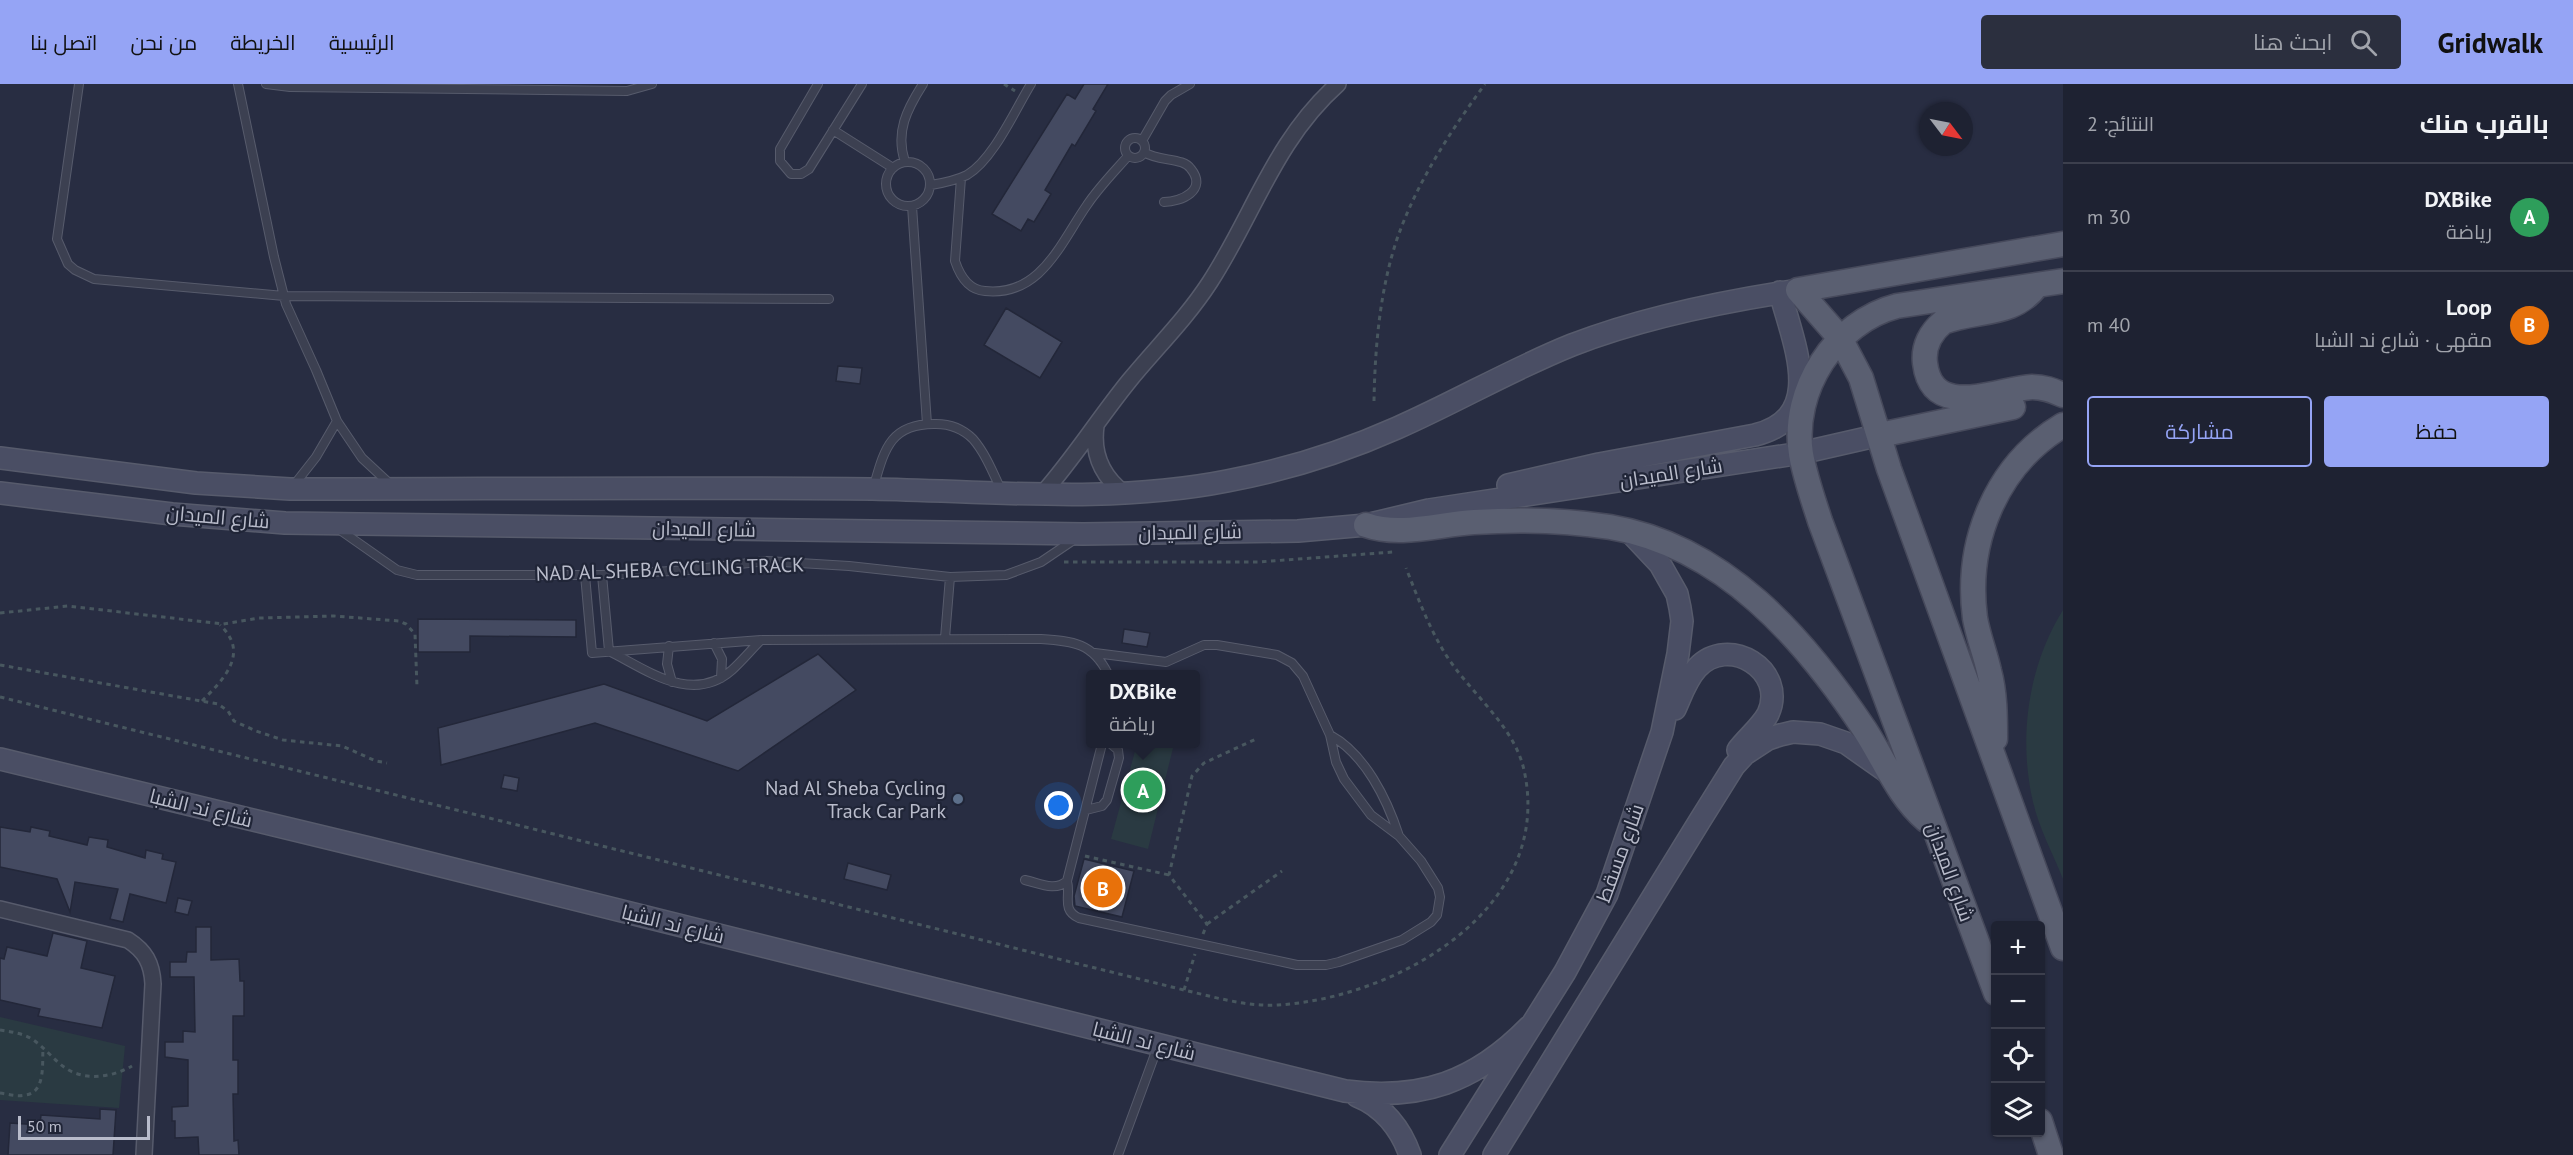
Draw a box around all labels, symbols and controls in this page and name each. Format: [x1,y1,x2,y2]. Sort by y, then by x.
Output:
search box [1981,15,2401,69]
text: Gridwalk [2437,24,2543,61]
icon: search [2347,26,2380,59]
text: ابحث هنا [2253,28,2332,56]
text: اتصل بنا [30,29,97,56]
text: من نحن [130,29,197,56]
text: الخريطة [230,29,296,56]
text: الرئيسية [329,29,395,56]
north arrow [1919,102,1973,156]
text: بالقرب منك [2420,107,2549,140]
text: النتائج: 2 [2087,111,2154,137]
text: DXBike [2424,185,2492,213]
text: 30 m [2087,204,2130,230]
text: A [2523,204,2536,230]
text: رياضة [2446,219,2492,245]
text: Loop [2446,293,2492,321]
text: 40 m [2087,312,2130,338]
text: B [2524,312,2535,338]
text: مقهى · شارع ند الشبا [2314,327,2492,353]
button: مشاركة [2087,396,2312,467]
button: حفظ [2324,396,2549,467]
street label: شارع الميدان [1618,452,1724,495]
street label: شارع الميدان [165,500,271,535]
street label: شارع الميدان [652,515,756,544]
street label: شارع الميدان [1138,518,1242,547]
street label: NAD AL SHEBA CYCLING TRACK [535,551,805,587]
popup [1086,670,1200,748]
text: DXBike [1109,677,1177,705]
text: رياضة [1109,711,1155,737]
pin: A [1124,768,1162,812]
place label: Nad Al Sheba Cycling Track Car Park [765,775,946,824]
street label: شارع ند الشبا [147,783,255,834]
your location [1044,791,1073,820]
marker: Nad Al Sheba Cycling Track Car Park [951,792,965,806]
street label: شارع مسقط [1590,800,1651,906]
street label: شارع الميدان [1919,819,1980,926]
pin: B [1084,866,1122,910]
street label: شارع ند الشبا [619,899,727,950]
map controls [1991,921,2045,1137]
button: + [1991,921,2045,975]
button: − [1991,975,2045,1029]
street label: شارع ند الشبا [1090,1016,1198,1067]
button: locate [1991,1029,2045,1083]
button: layers [1991,1083,2045,1137]
scale bar [18,1113,150,1140]
text: 50 m [27,1116,62,1136]

